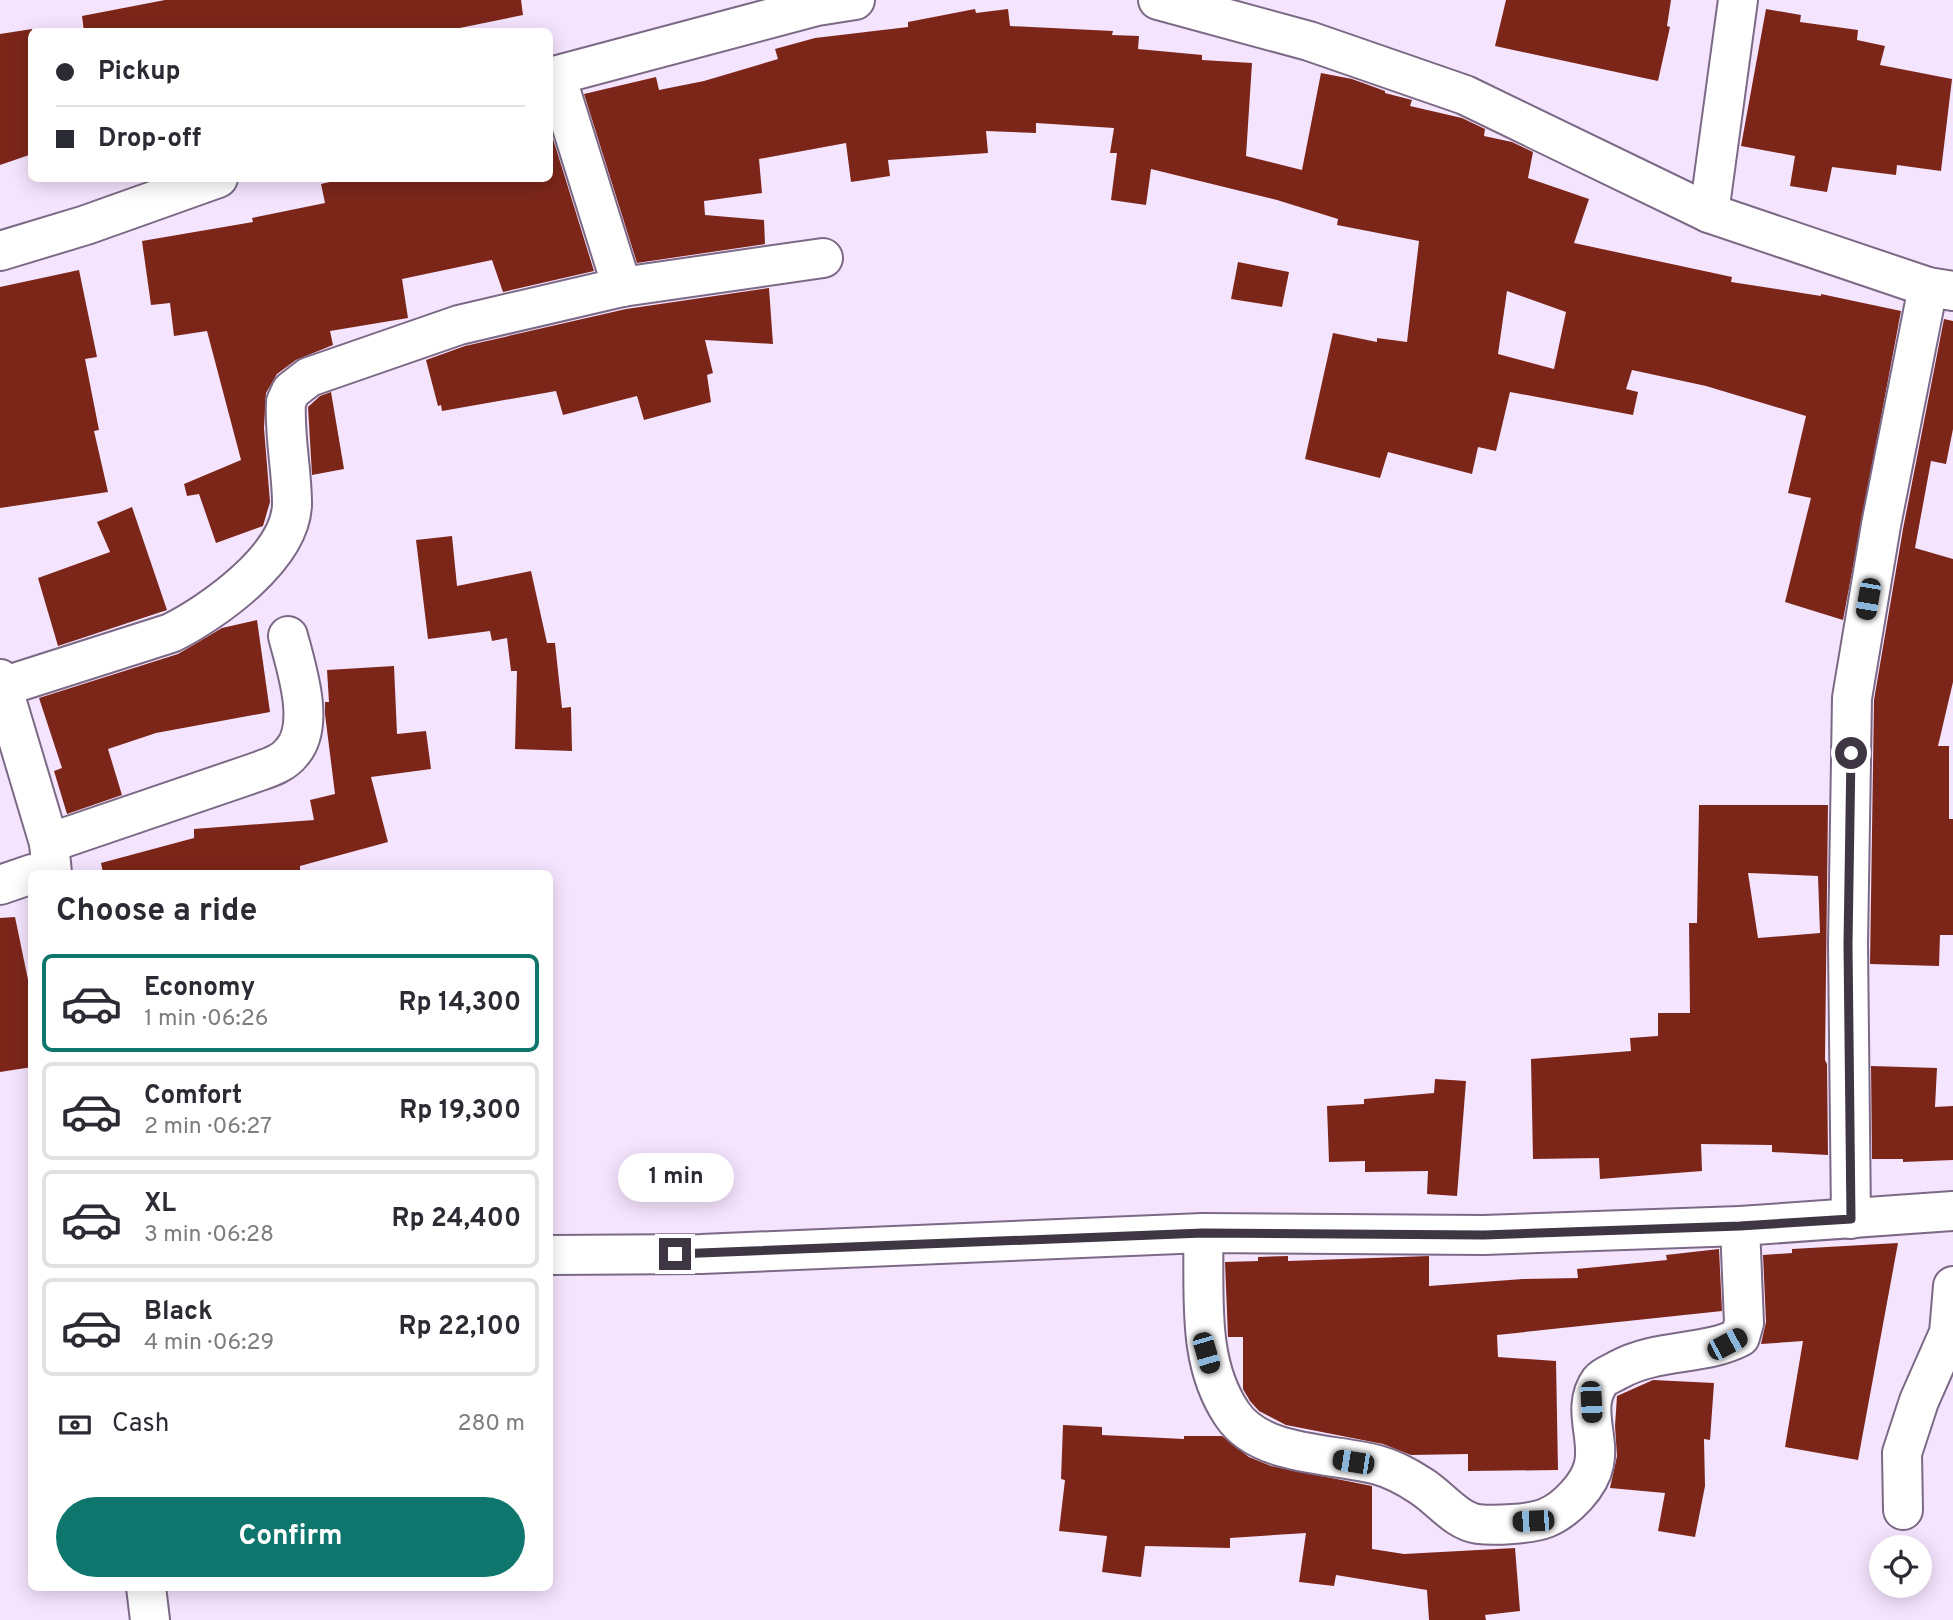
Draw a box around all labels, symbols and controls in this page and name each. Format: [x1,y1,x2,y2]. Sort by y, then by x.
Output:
text: Pickup [98,56,181,89]
text: Drop-off [98,123,201,156]
car [1855,576,1882,622]
route start [1835,737,1867,769]
text: Choose a ride [56,892,257,932]
icon: car [60,972,123,1035]
text: Economy [144,972,255,1005]
text: Rp 14,300 [399,987,521,1020]
text: 1 min · 06:26 [144,1005,269,1034]
icon: car [60,1080,123,1143]
text: Comfort [144,1080,242,1113]
text: Rp 19,300 [399,1095,521,1128]
text: 2 min · 06:27 [144,1113,272,1142]
callout: 1 min [617,1152,733,1202]
text: 1 min [648,1163,704,1192]
icon: car [60,1188,123,1251]
text: XL [144,1188,176,1221]
text: Rp 24,400 [392,1203,521,1236]
text: 3 min · 06:28 [144,1221,274,1250]
route end [659,1238,691,1270]
icon: car [60,1296,123,1359]
text: Black [144,1296,213,1329]
text: Rp 22,100 [399,1311,521,1344]
car [1704,1325,1751,1363]
text: 4 min · 06:29 [144,1329,274,1358]
car [1191,1330,1222,1376]
car [1580,1380,1603,1424]
icon: cash [56,1406,94,1444]
text: Cash [112,1408,169,1441]
text: 280 m [457,1410,525,1439]
car [1331,1448,1376,1476]
button: Confirm [56,1497,525,1577]
car [1512,1510,1555,1532]
map controls [1869,1535,1932,1598]
button: locate [1869,1535,1932,1598]

